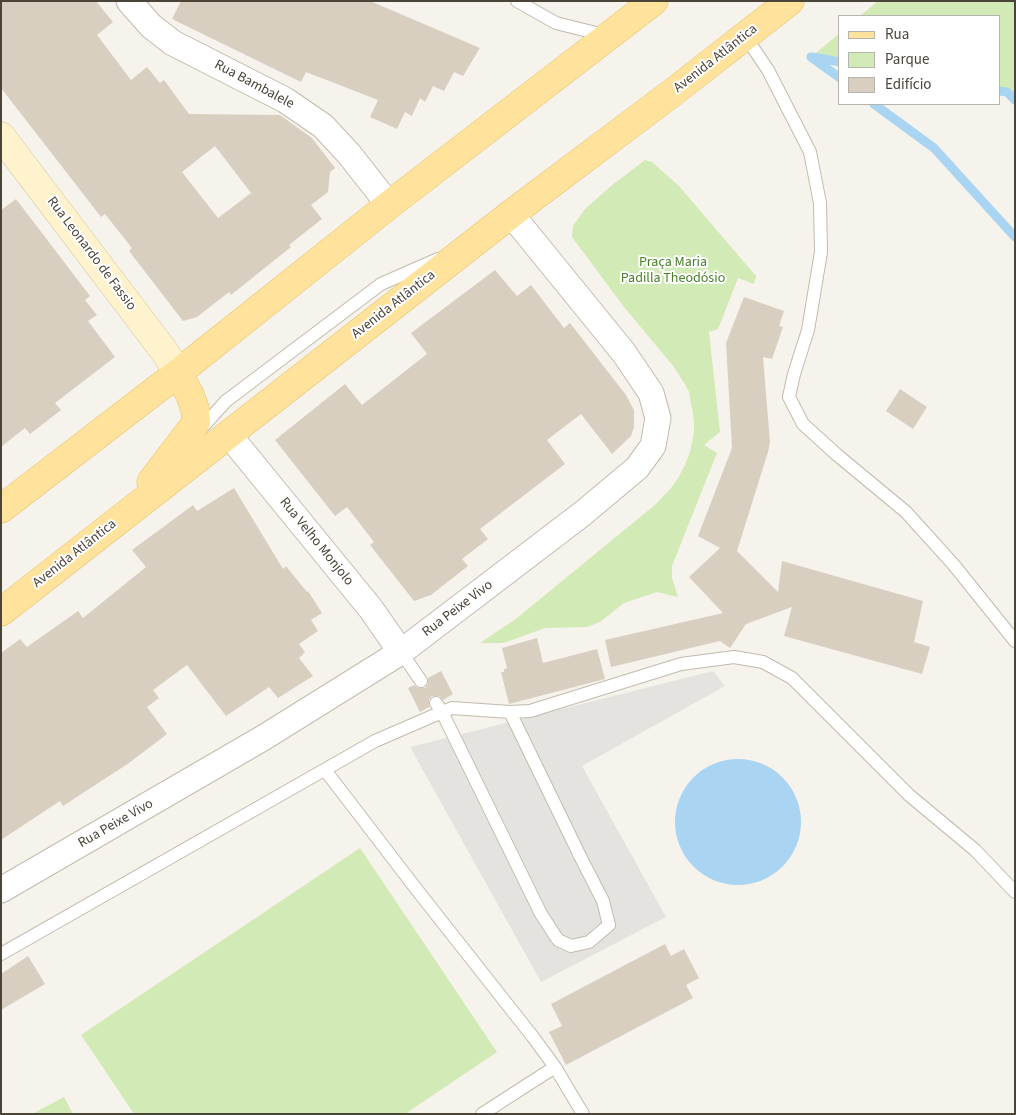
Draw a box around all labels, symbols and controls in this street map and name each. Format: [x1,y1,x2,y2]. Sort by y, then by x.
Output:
legend [838,15,1001,105]
street label: Avenida Atlântica [671,21,761,97]
text: Rua [885,24,909,45]
text: Parque [885,49,929,70]
street label: Rua Bambalele [211,57,297,113]
text: Edifício [885,74,932,95]
street label: Rua Leonardo de Fassio [43,194,139,314]
park label: Praça Maria Padilla Theodósio [621,255,725,288]
street label: Avenida Atlântica [349,267,439,343]
street label: Rua Velho Monjolo [275,495,357,589]
street label: Avenida Atlântica [30,516,120,592]
street label: Rua Peixe Vivo [419,577,497,641]
street label: Rua Peixe Vivo [75,796,157,852]

